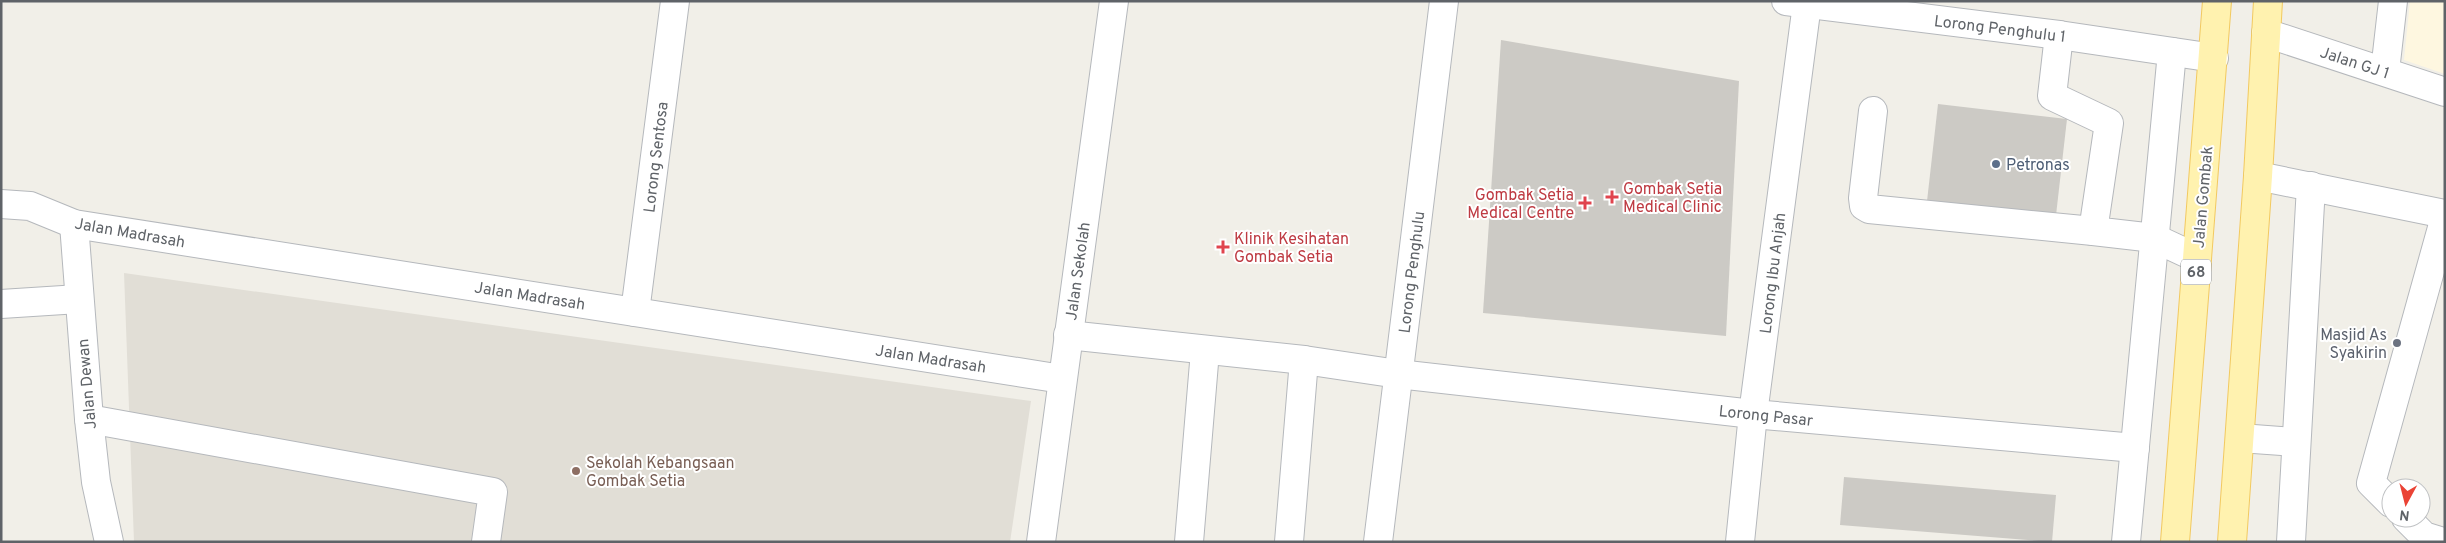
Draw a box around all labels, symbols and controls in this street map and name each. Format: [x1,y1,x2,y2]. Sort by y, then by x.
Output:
street label: Lorong Penghulu 1 [1933,12,2067,48]
street label: Jalan GJ 1 [2317,43,2392,85]
street label: Lorong Sentosa [640,101,674,214]
street label: Jalan Gombak [2190,145,2218,249]
place label: Petronas [2006,156,2070,176]
marker: Petronas [1990,158,2002,170]
place label: Gombak Setia Medical Clinic [1623,180,1722,218]
place label: Gombak Setia Medical Centre [1467,186,1574,224]
marker: Gombak Setia Medical Clinic [1605,190,1619,204]
marker: Gombak Setia Medical Centre [1578,196,1592,210]
street label: Lorong Penghulu [1396,210,1430,334]
street label: Lorong Ibu Anjah [1757,211,1791,335]
street label: Jalan Madrasah [73,214,186,254]
street label: Jalan Sekolah [1062,221,1096,322]
place label: Klinik Kesihatan Gombak Setia [1234,230,1349,268]
marker: Klinik Kesihatan Gombak Setia [1216,240,1230,254]
road number: 68 [2181,260,2211,284]
street label: Jalan Madrasah [473,278,586,316]
place label: Masjid As Syakirin [2320,326,2387,364]
marker: Masjid As Syakirin [2391,337,2403,349]
street label: Jalan Dewan [74,338,102,430]
street label: Jalan Madrasah [874,341,987,379]
street label: Lorong Pasar [1718,402,1814,432]
place label: Sekolah Kebangsaan Gombak Setia [586,454,735,492]
marker: Sekolah Kebangsaan Gombak Setia [570,465,582,477]
north arrow [2381,478,2431,528]
text: N [2399,505,2411,523]

